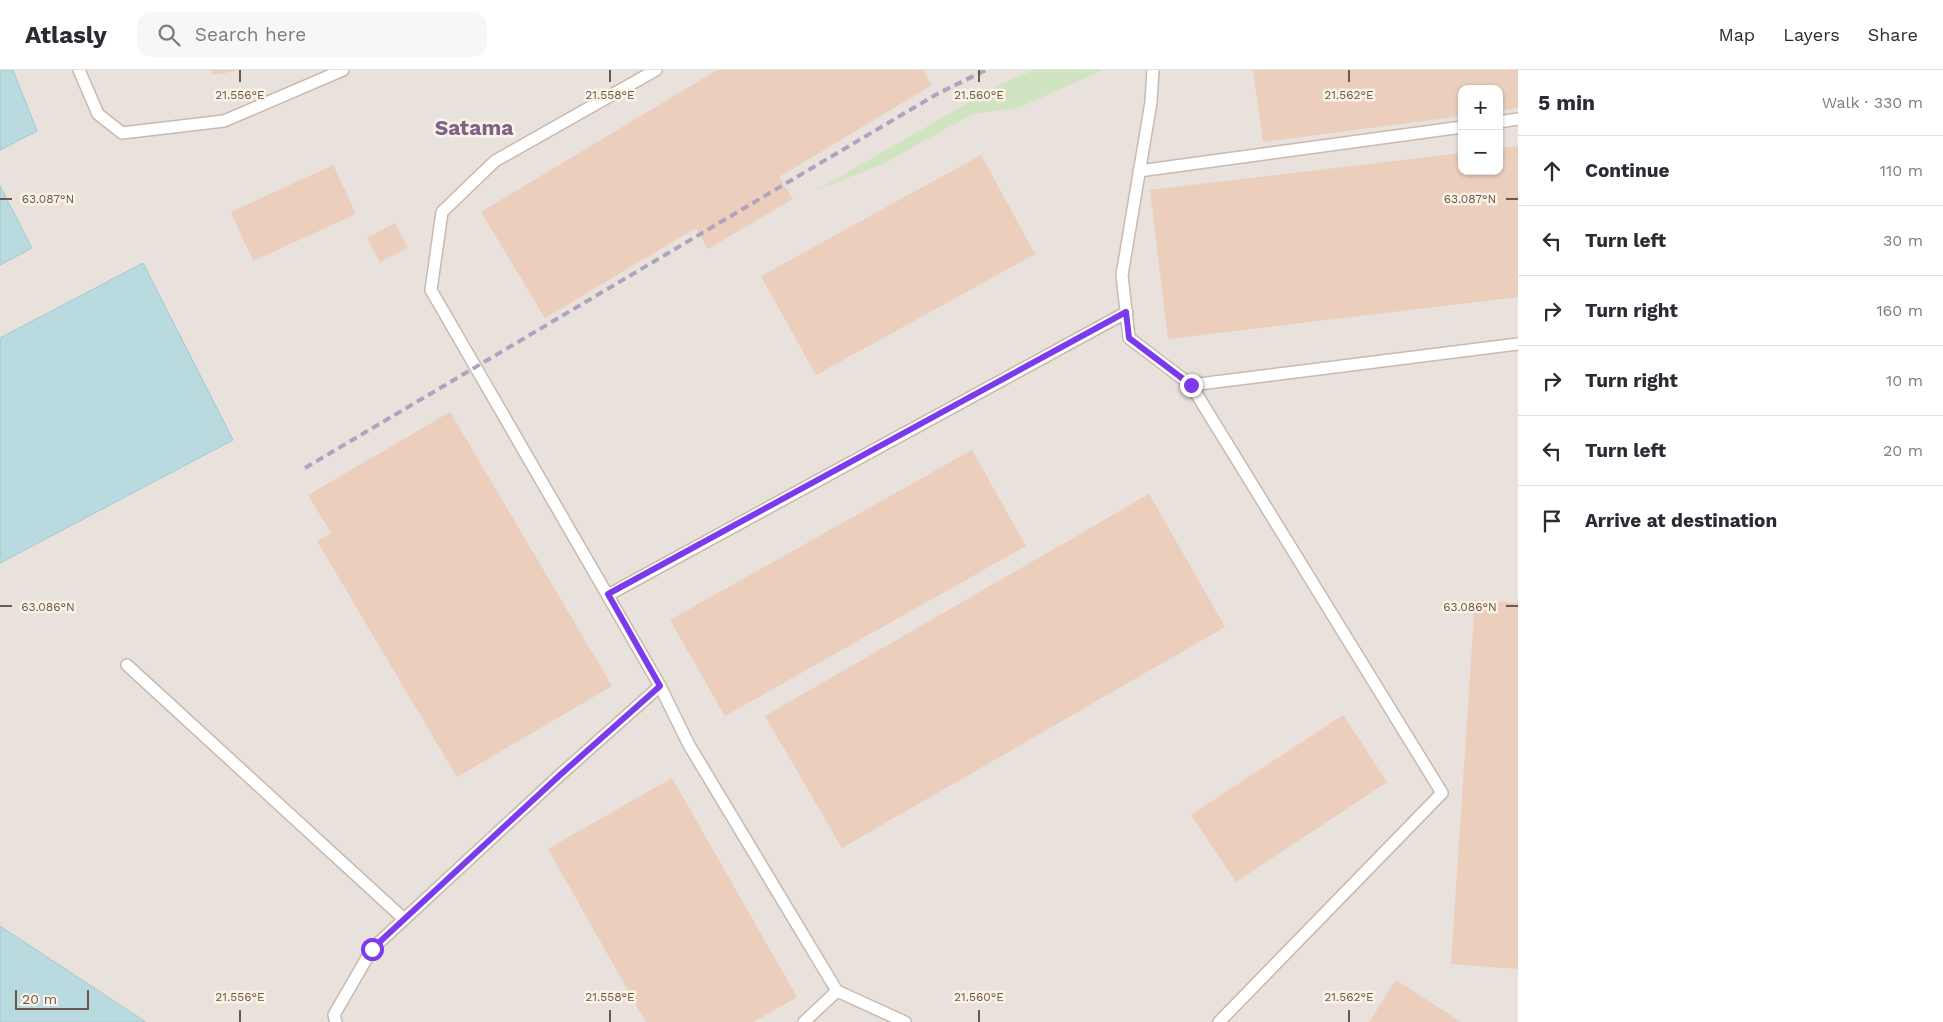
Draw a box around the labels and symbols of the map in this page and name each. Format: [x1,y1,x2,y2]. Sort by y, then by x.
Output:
text: 21.556°E [215,88,265,102]
text: 21.558°E [585,88,635,102]
text: 21.560°E [954,88,1004,102]
text: 21.562°E [1324,88,1374,102]
district label: Satama [435,115,514,140]
text: 63.087°N [22,192,74,206]
text: 63.087°N [1444,192,1496,206]
route end [1180,374,1203,397]
text: 63.086°N [21,600,75,614]
text: 63.086°N [1443,600,1497,614]
route start [361,938,384,961]
scale bar [15,987,89,1010]
text: 21.556°E [215,990,265,1004]
text: 21.558°E [585,990,635,1004]
text: 21.560°E [954,990,1004,1004]
text: 21.562°E [1324,990,1374,1004]

